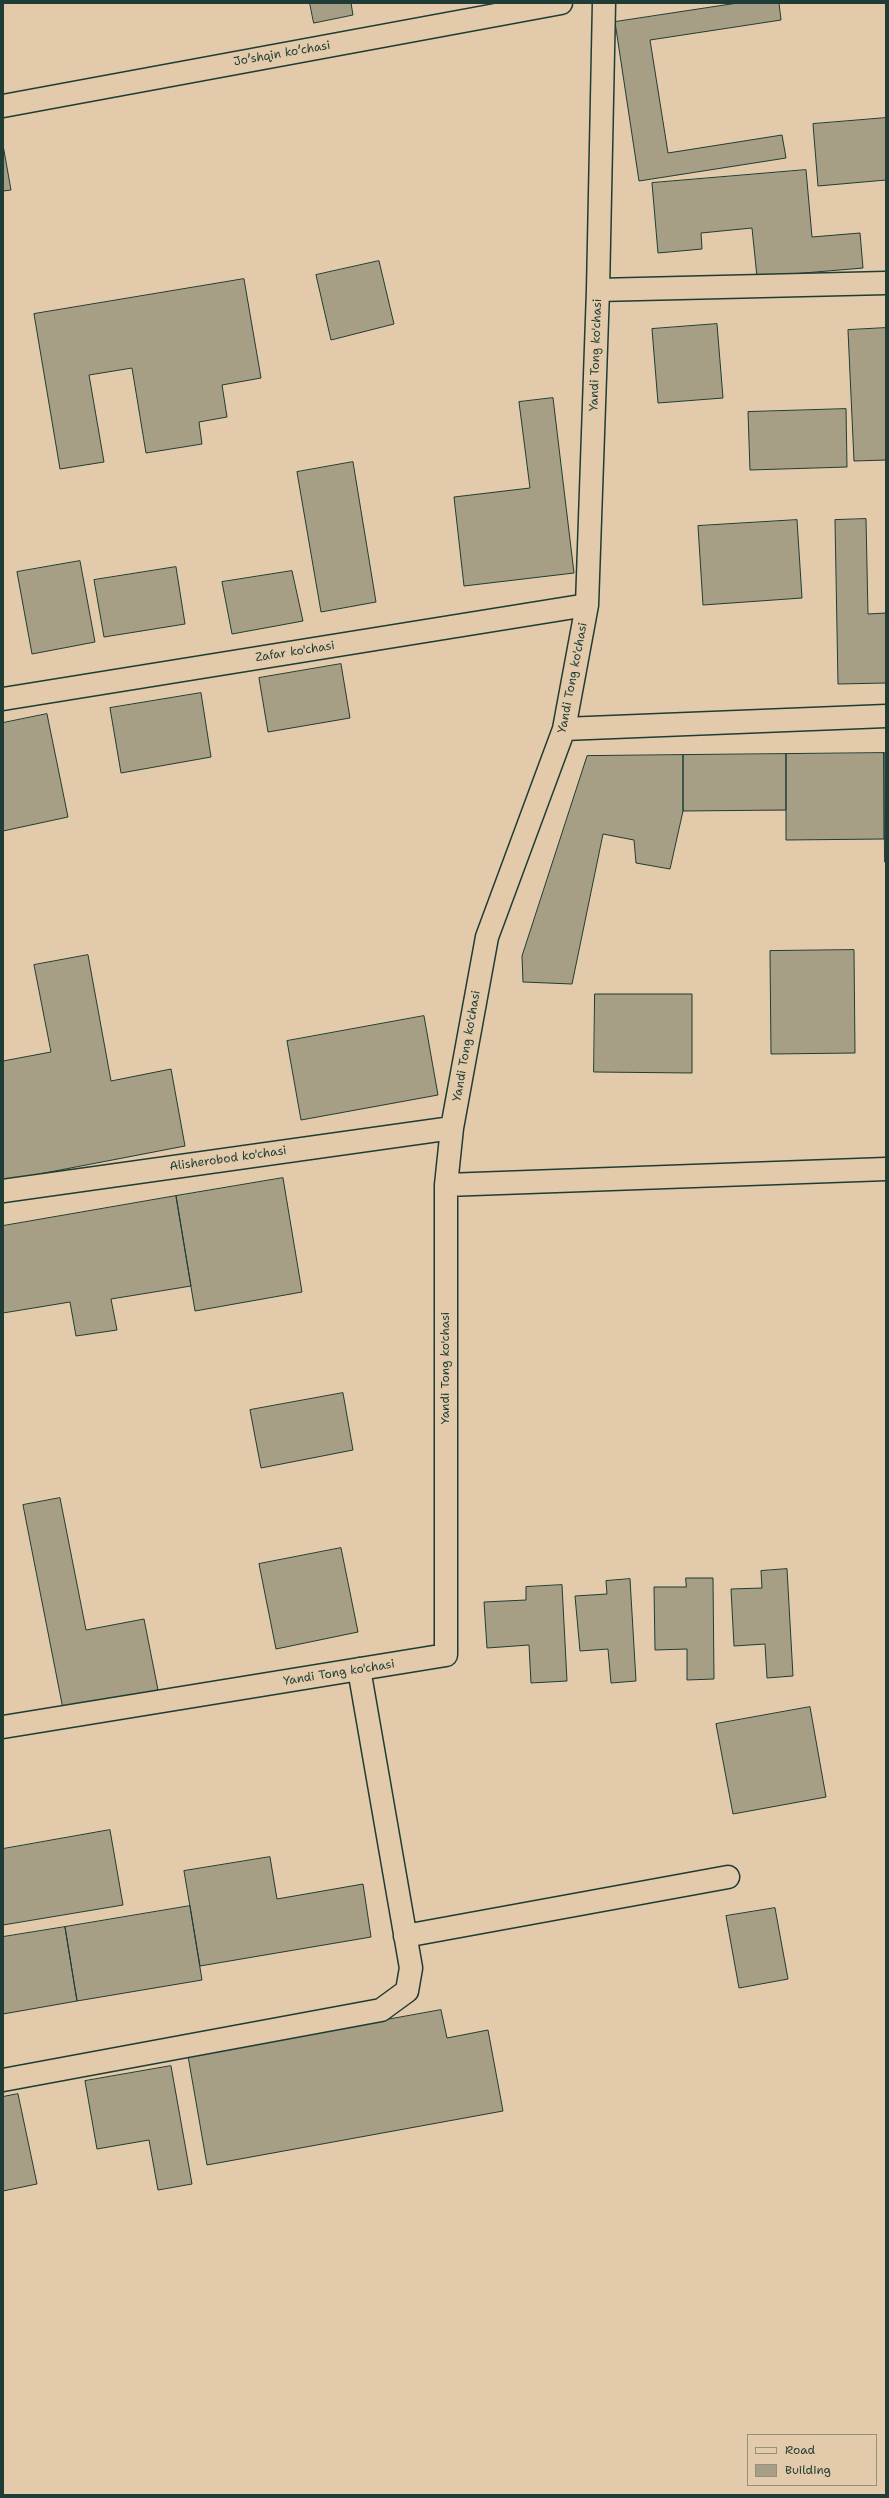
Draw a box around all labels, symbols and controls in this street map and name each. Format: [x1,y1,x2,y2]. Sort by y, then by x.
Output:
street label: Joʼshqin koʼchasi [233,38,331,70]
street label: Yandi Tong ko'chasi [587,299,605,411]
street label: Yandi Tong ko'chasi [555,621,591,735]
street label: Zafar ko'chasi [254,639,336,665]
street label: Yandi Tong ko'chasi [450,989,484,1103]
street label: Alisherobod ko'chasi [168,1144,288,1174]
street label: Yandi Tong ko'chasi [439,1312,453,1424]
street label: Yandi Tong ko'chasi [282,1657,396,1689]
legend [747,2434,877,2486]
text: Road [785,2442,815,2458]
text: Building [785,2462,831,2478]

